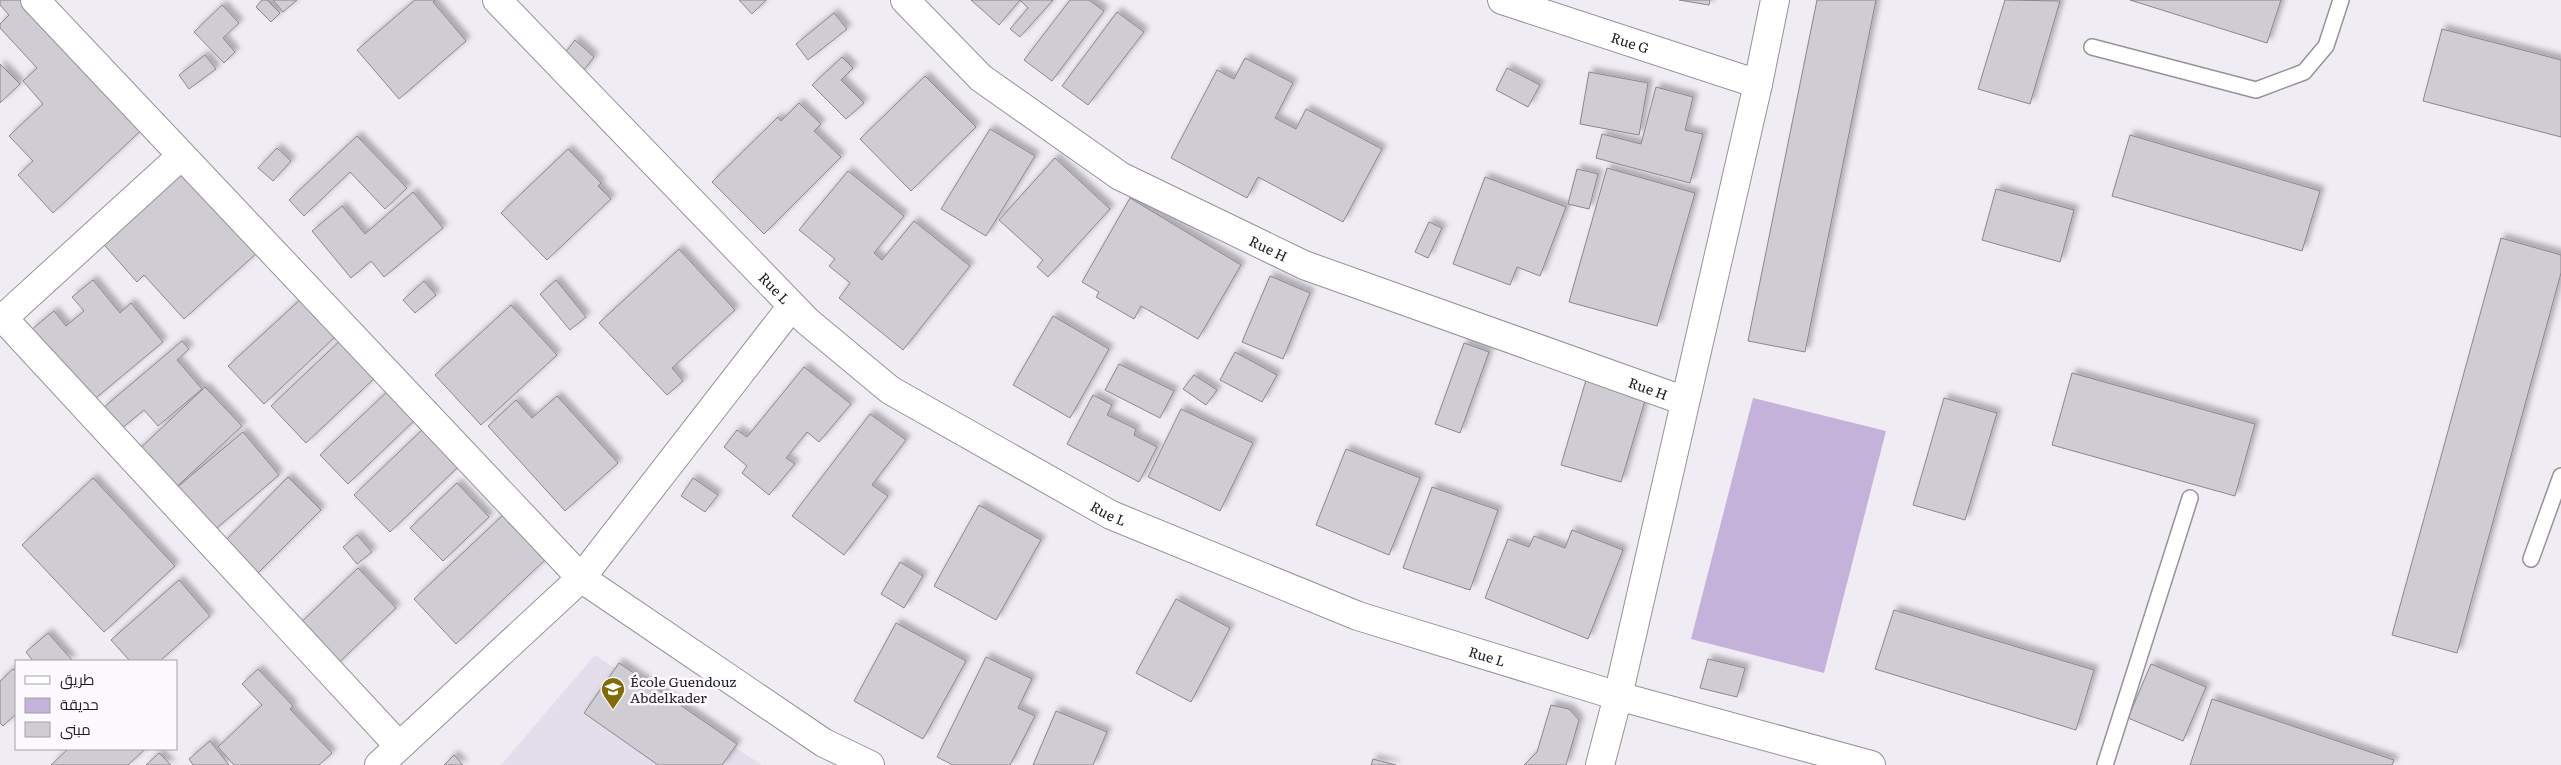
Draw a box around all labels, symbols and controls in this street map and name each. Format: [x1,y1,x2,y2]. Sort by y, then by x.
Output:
street label: Rue G [1609,27,1652,58]
street label: Rue H [1246,230,1291,266]
street label: Rue L [755,267,795,308]
street label: Rue H [1626,372,1671,404]
street label: Rue L [1087,496,1129,530]
street label: Rue L [1466,641,1508,671]
legend [15,660,178,750]
text: طريق [60,667,94,690]
place label: École Guendouz Abdelkader [630,671,737,707]
school or university icon: École Guendouz Abdelkader [600,676,626,710]
text: حديقة [60,692,99,715]
text: مبنى [60,717,91,740]

